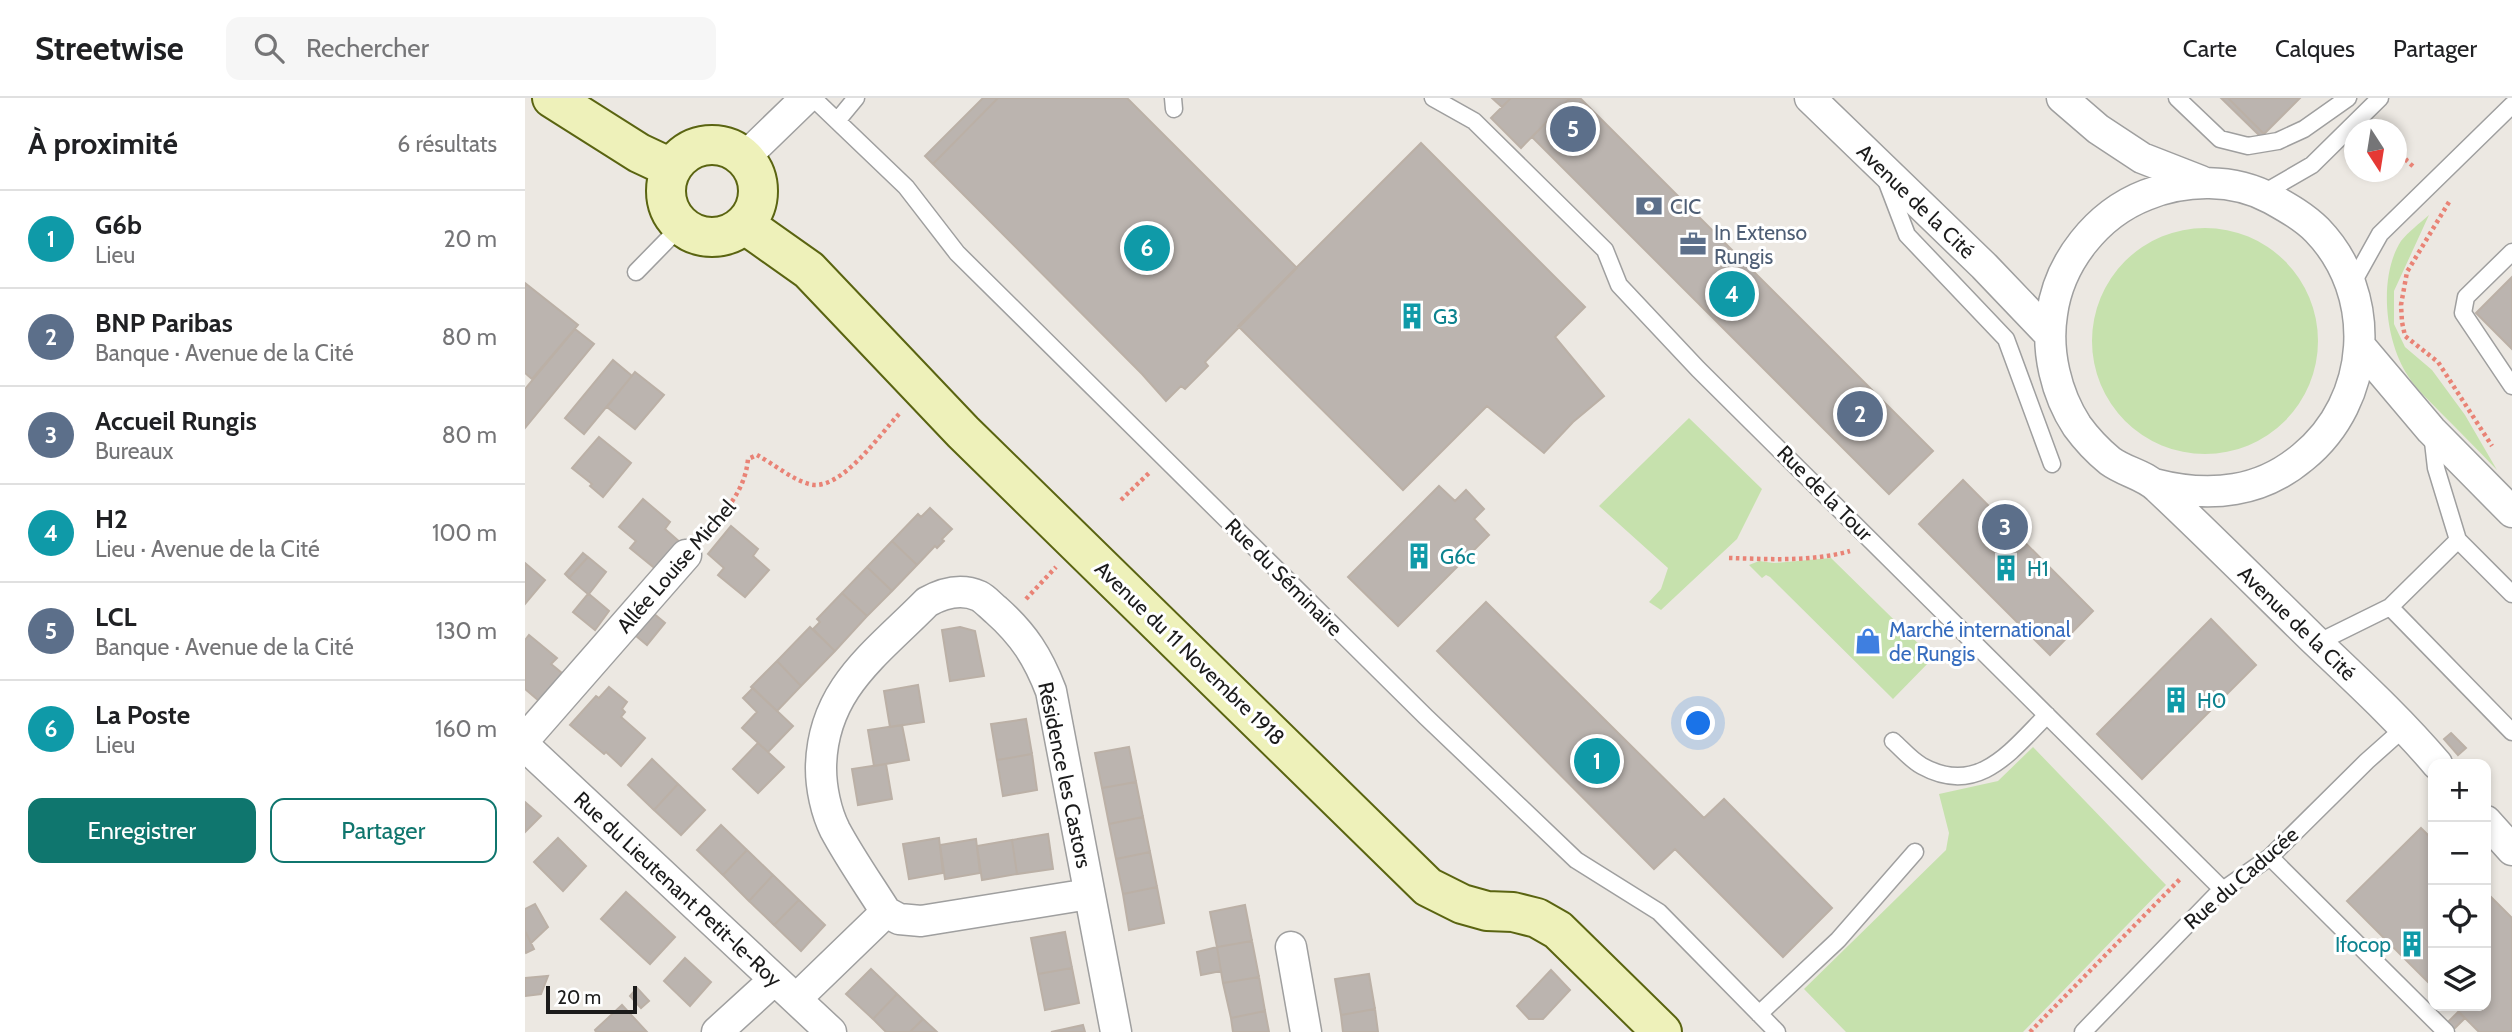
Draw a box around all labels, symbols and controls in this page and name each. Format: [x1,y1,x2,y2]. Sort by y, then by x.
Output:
search box [226,17,716,80]
text: Streetwise [35,28,184,68]
icon: search [250,29,288,67]
text: Rechercher [306,32,429,64]
text: Carte [2183,34,2237,63]
text: Calques [2275,34,2355,63]
text: Partager [2393,34,2477,63]
pin: 5 [1550,103,1596,155]
north arrow [2344,119,2407,182]
text: À proximité [28,125,178,162]
text: 6 résultats [397,130,497,158]
street label: Avenue de la Cité [1852,139,1980,264]
bank icon: CIC [1634,191,1664,221]
place label: CIC [1670,194,1701,219]
text: G6b [95,209,142,241]
place label: In Extenso Rungis [1714,220,1807,269]
pin: 6 [1124,222,1170,274]
text: 1 [47,225,55,253]
text: 20 m [444,225,497,253]
office icon: In Extenso Rungis [1678,229,1708,259]
text: Lieu [95,241,135,269]
pin: 4 [1709,268,1755,320]
building icon: G3 [1397,301,1427,331]
place label: G3 [1433,304,1458,329]
text: BNP Paribas [95,307,233,339]
text: 2 [45,323,57,351]
text: 80 m [442,323,497,351]
text: Banque · Avenue de la Cité [95,339,354,367]
pin: 2 [1837,388,1883,440]
text: Accueil Rungis [95,405,257,437]
text: 3 [45,421,57,449]
text: 80 m [442,421,497,449]
text: Bureaux [95,437,173,465]
street label: Rue de la Tour [1772,440,1878,546]
street label: Allée Louise Michel [611,494,741,638]
pin: 3 [1982,501,2028,553]
text: H2 [95,503,128,535]
street label: Rue du Séminaire [1220,513,1348,641]
text: 4 [44,519,58,547]
text: 100 m [432,519,497,547]
text: Lieu · Avenue de la Cité [95,535,320,563]
building icon: G6c [1404,541,1434,571]
place label: G6c [1440,544,1476,569]
building icon: H1 [1991,553,2021,583]
street label: Avenue du 11 Novembre 1918 [1090,556,1290,750]
place label: H1 [2027,556,2049,581]
street label: Avenue de la Cité [2233,561,2361,686]
text: LCL [95,601,137,633]
text: 5 [45,617,57,645]
text: 130 m [436,617,497,645]
place label: Marché international de Rungis [1889,617,2071,666]
shop icon: Marché international de Rungis [1853,626,1883,656]
text: Banque · Avenue de la Cité [95,633,354,661]
street label: Résidence les Castors [1033,680,1097,871]
building icon: H0 [2161,685,2191,715]
place label: H0 [2197,688,2226,713]
text: La Poste [95,699,190,731]
your location [1681,706,1715,740]
text: 6 [45,715,57,743]
text: 160 m [435,715,497,743]
text: Lieu [95,731,135,759]
pin: 1 [1574,735,1620,787]
map controls [2428,759,2491,1011]
button: + [2428,759,2491,822]
street label: Rue du Lieutenant Petit-le-Roy [569,786,787,992]
button: Enregistrer [28,798,256,863]
button: Partager [270,798,497,863]
street label: Rue du Caducée [2179,822,2303,934]
button: − [2428,822,2491,885]
button: locate [2428,885,2491,948]
building icon: Ifocop [2397,929,2427,959]
place label: Ifocop [2335,932,2391,957]
button: layers [2428,948,2491,1011]
scale bar [546,983,637,1015]
text: 20 m [557,986,601,1009]

